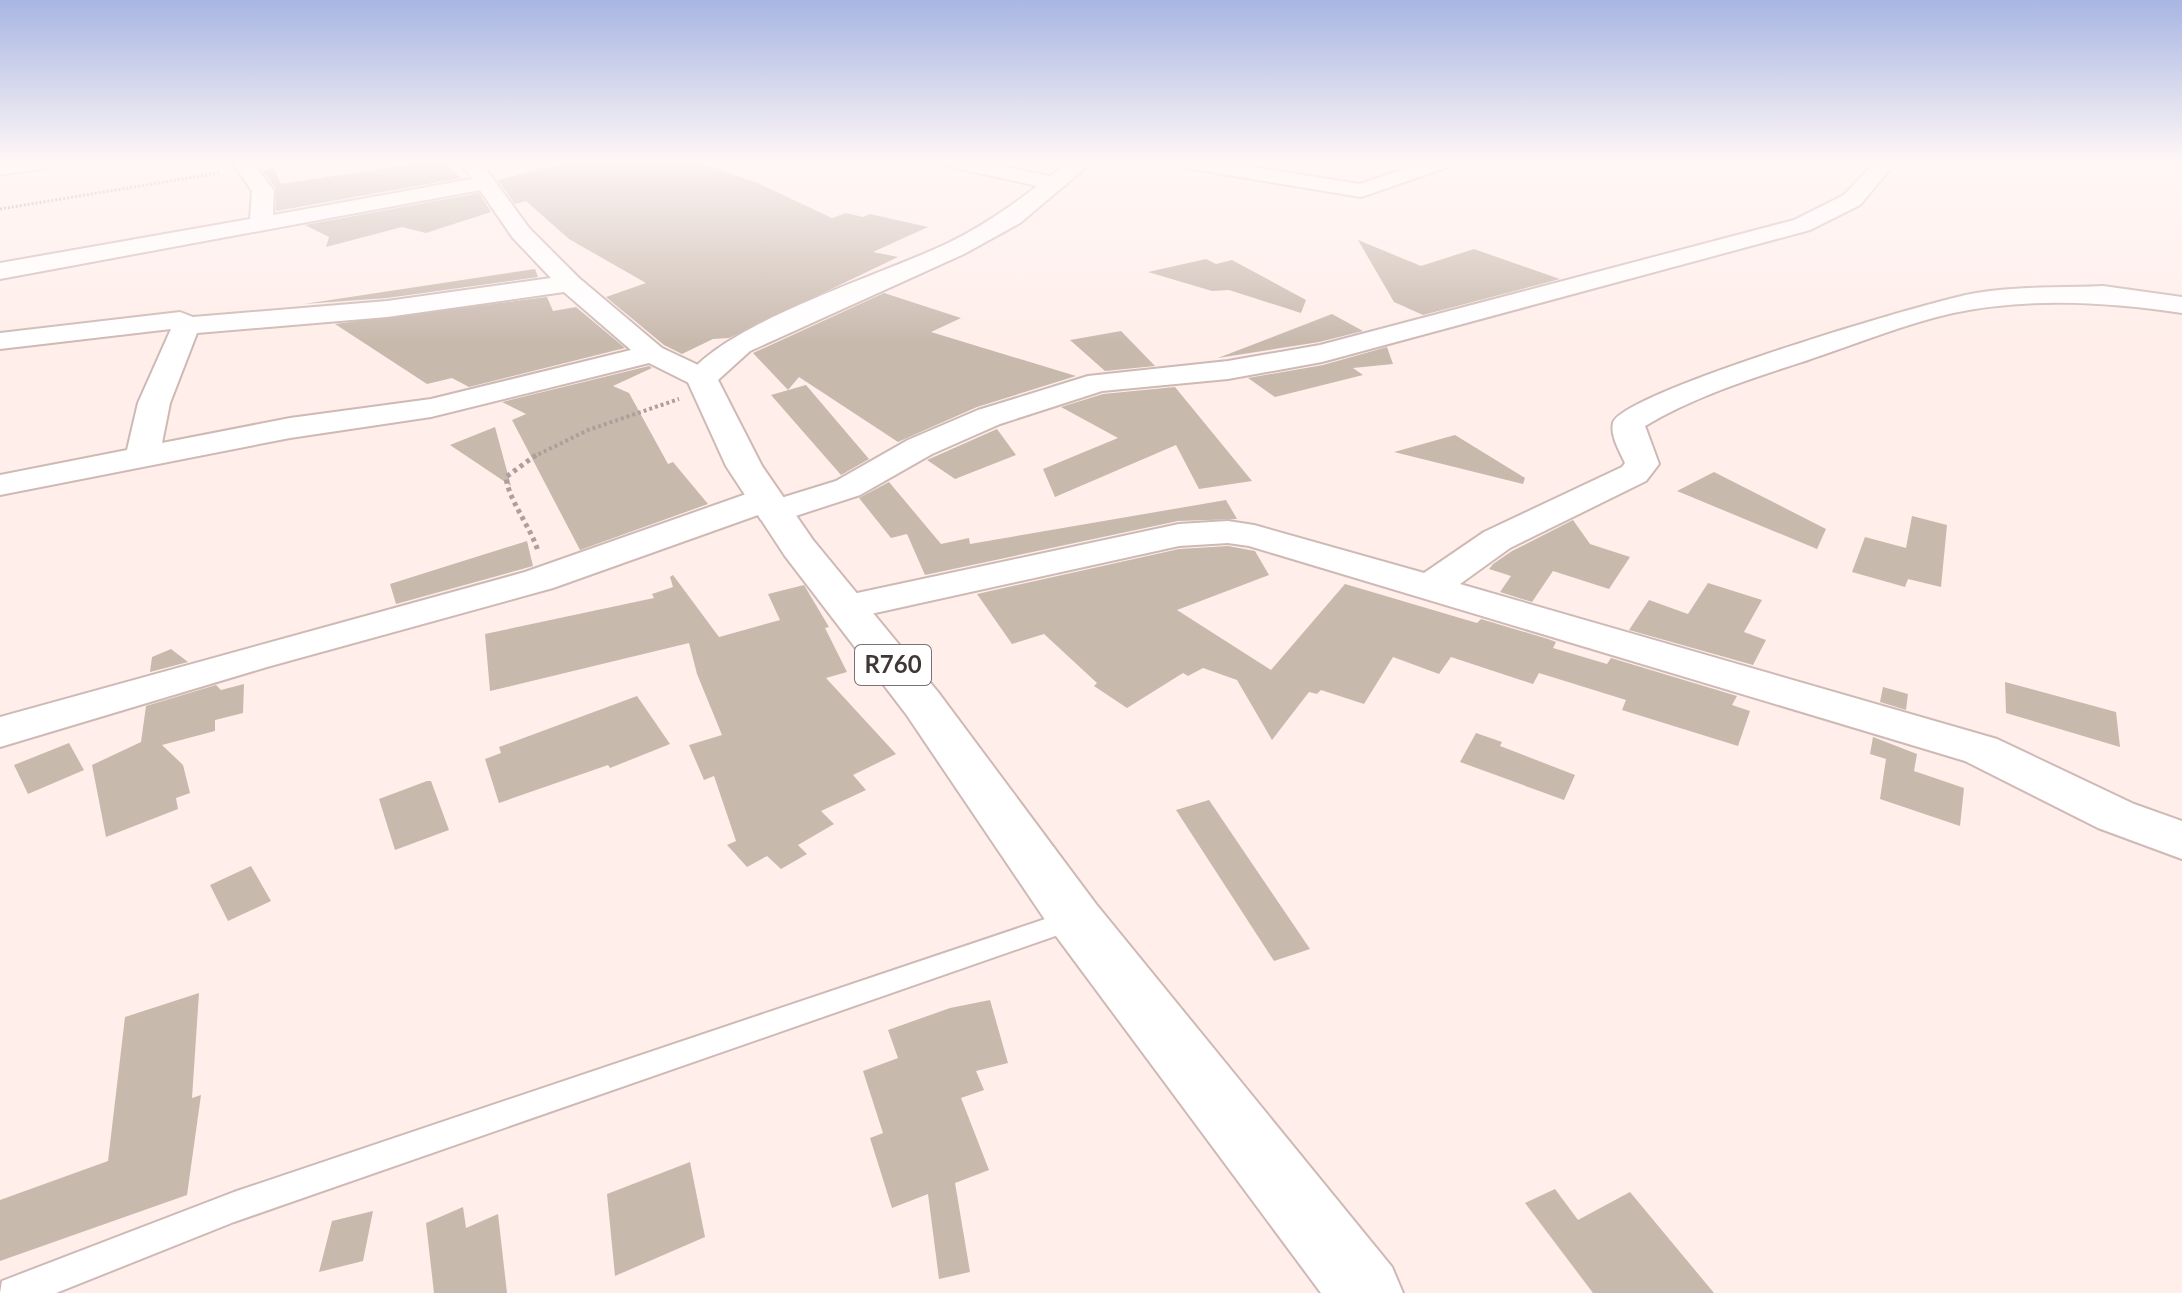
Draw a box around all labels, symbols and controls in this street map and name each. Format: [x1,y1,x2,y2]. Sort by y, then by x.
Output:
road number: R760 [855,645,931,685]

